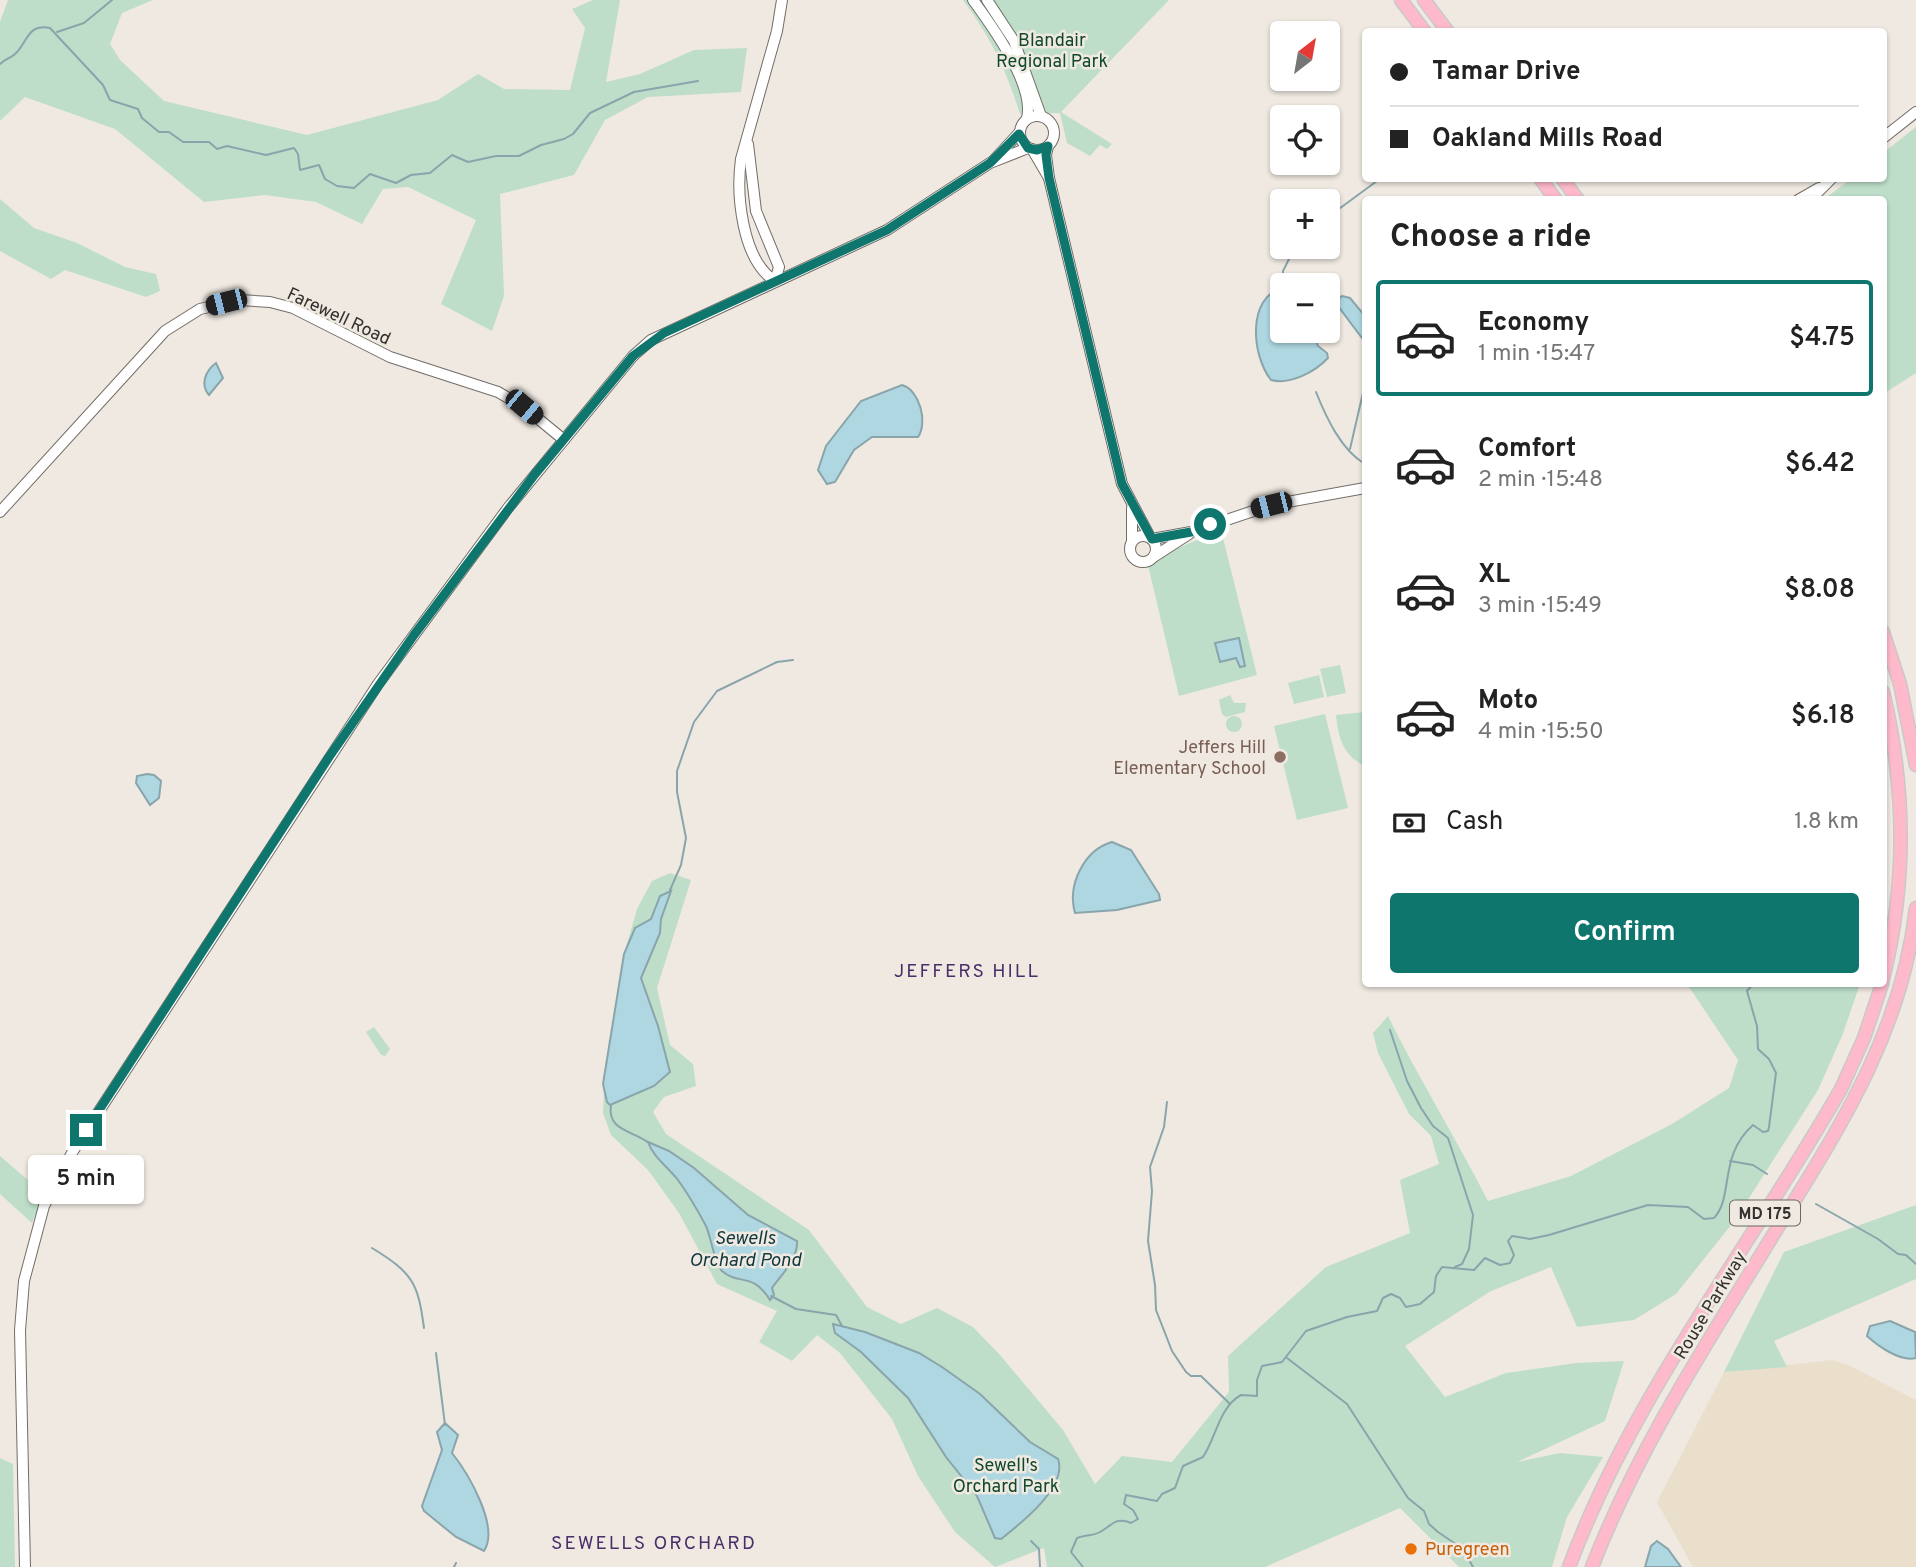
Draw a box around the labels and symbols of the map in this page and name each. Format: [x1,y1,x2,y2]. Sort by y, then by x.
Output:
north arrow [1270,21,1340,91]
park label: Blandair Regional Park [996,30,1108,74]
street label: Farewell Road [283,283,394,351]
car [204,287,249,317]
car [502,385,547,429]
car [1249,490,1294,520]
route start [1194,508,1226,540]
place label: Jeffers Hill Elementary School [1113,737,1266,781]
marker: Jeffers Hill Elementary School [1272,749,1288,765]
district label: JEFFERS HILL [894,960,1040,984]
route end [70,1114,102,1146]
callout: 5 min [28,1154,144,1204]
road number: MD 175 [1730,1200,1800,1226]
water label: Sewells Orchard Pond [689,1227,803,1273]
street label: Rouse Parkway [1670,1247,1753,1364]
park label: Sewell's Orchard Park [953,1455,1059,1499]
district label: SEWELLS ORCHARD [551,1532,757,1556]
place label: Puregreen [1425,1539,1510,1562]
marker: Puregreen [1403,1541,1419,1557]

